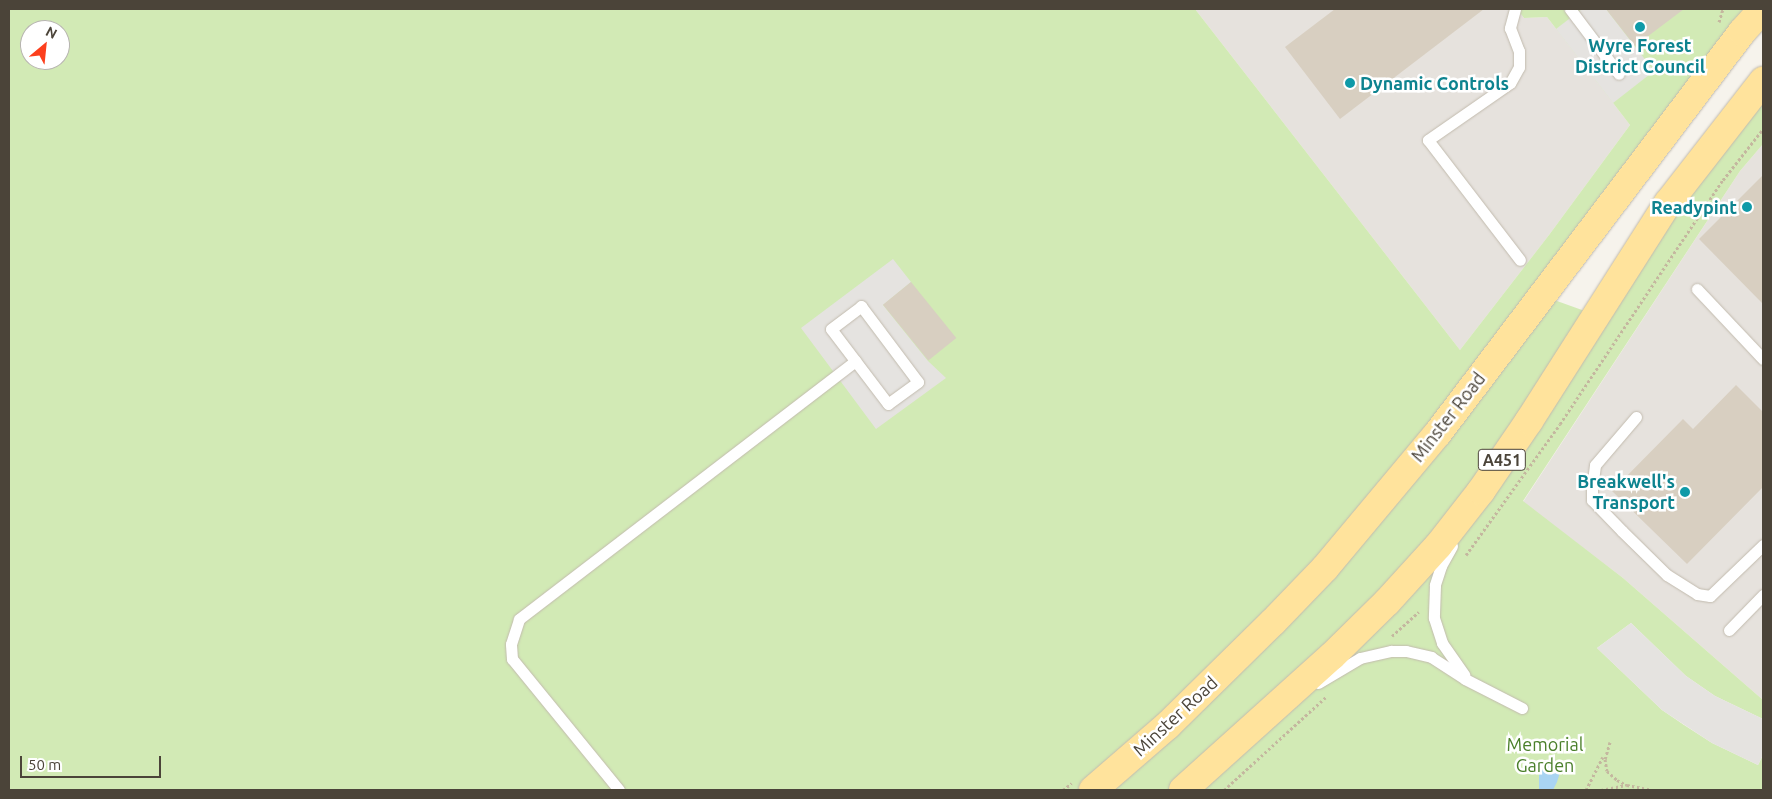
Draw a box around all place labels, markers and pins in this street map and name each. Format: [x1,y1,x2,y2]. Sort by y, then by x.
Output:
marker: Wyre Forest District Council [1634,21,1646,33]
place label: Wyre Forest District Council [1575,35,1705,78]
place label: Dynamic Controls [1360,72,1509,94]
marker: Dynamic Controls [1344,77,1356,89]
place label: Readypint [1651,196,1737,218]
marker: Readypint [1741,201,1753,213]
place label: Breakwell's Transport [1577,471,1675,514]
marker: Breakwell's Transport [1679,486,1691,498]

